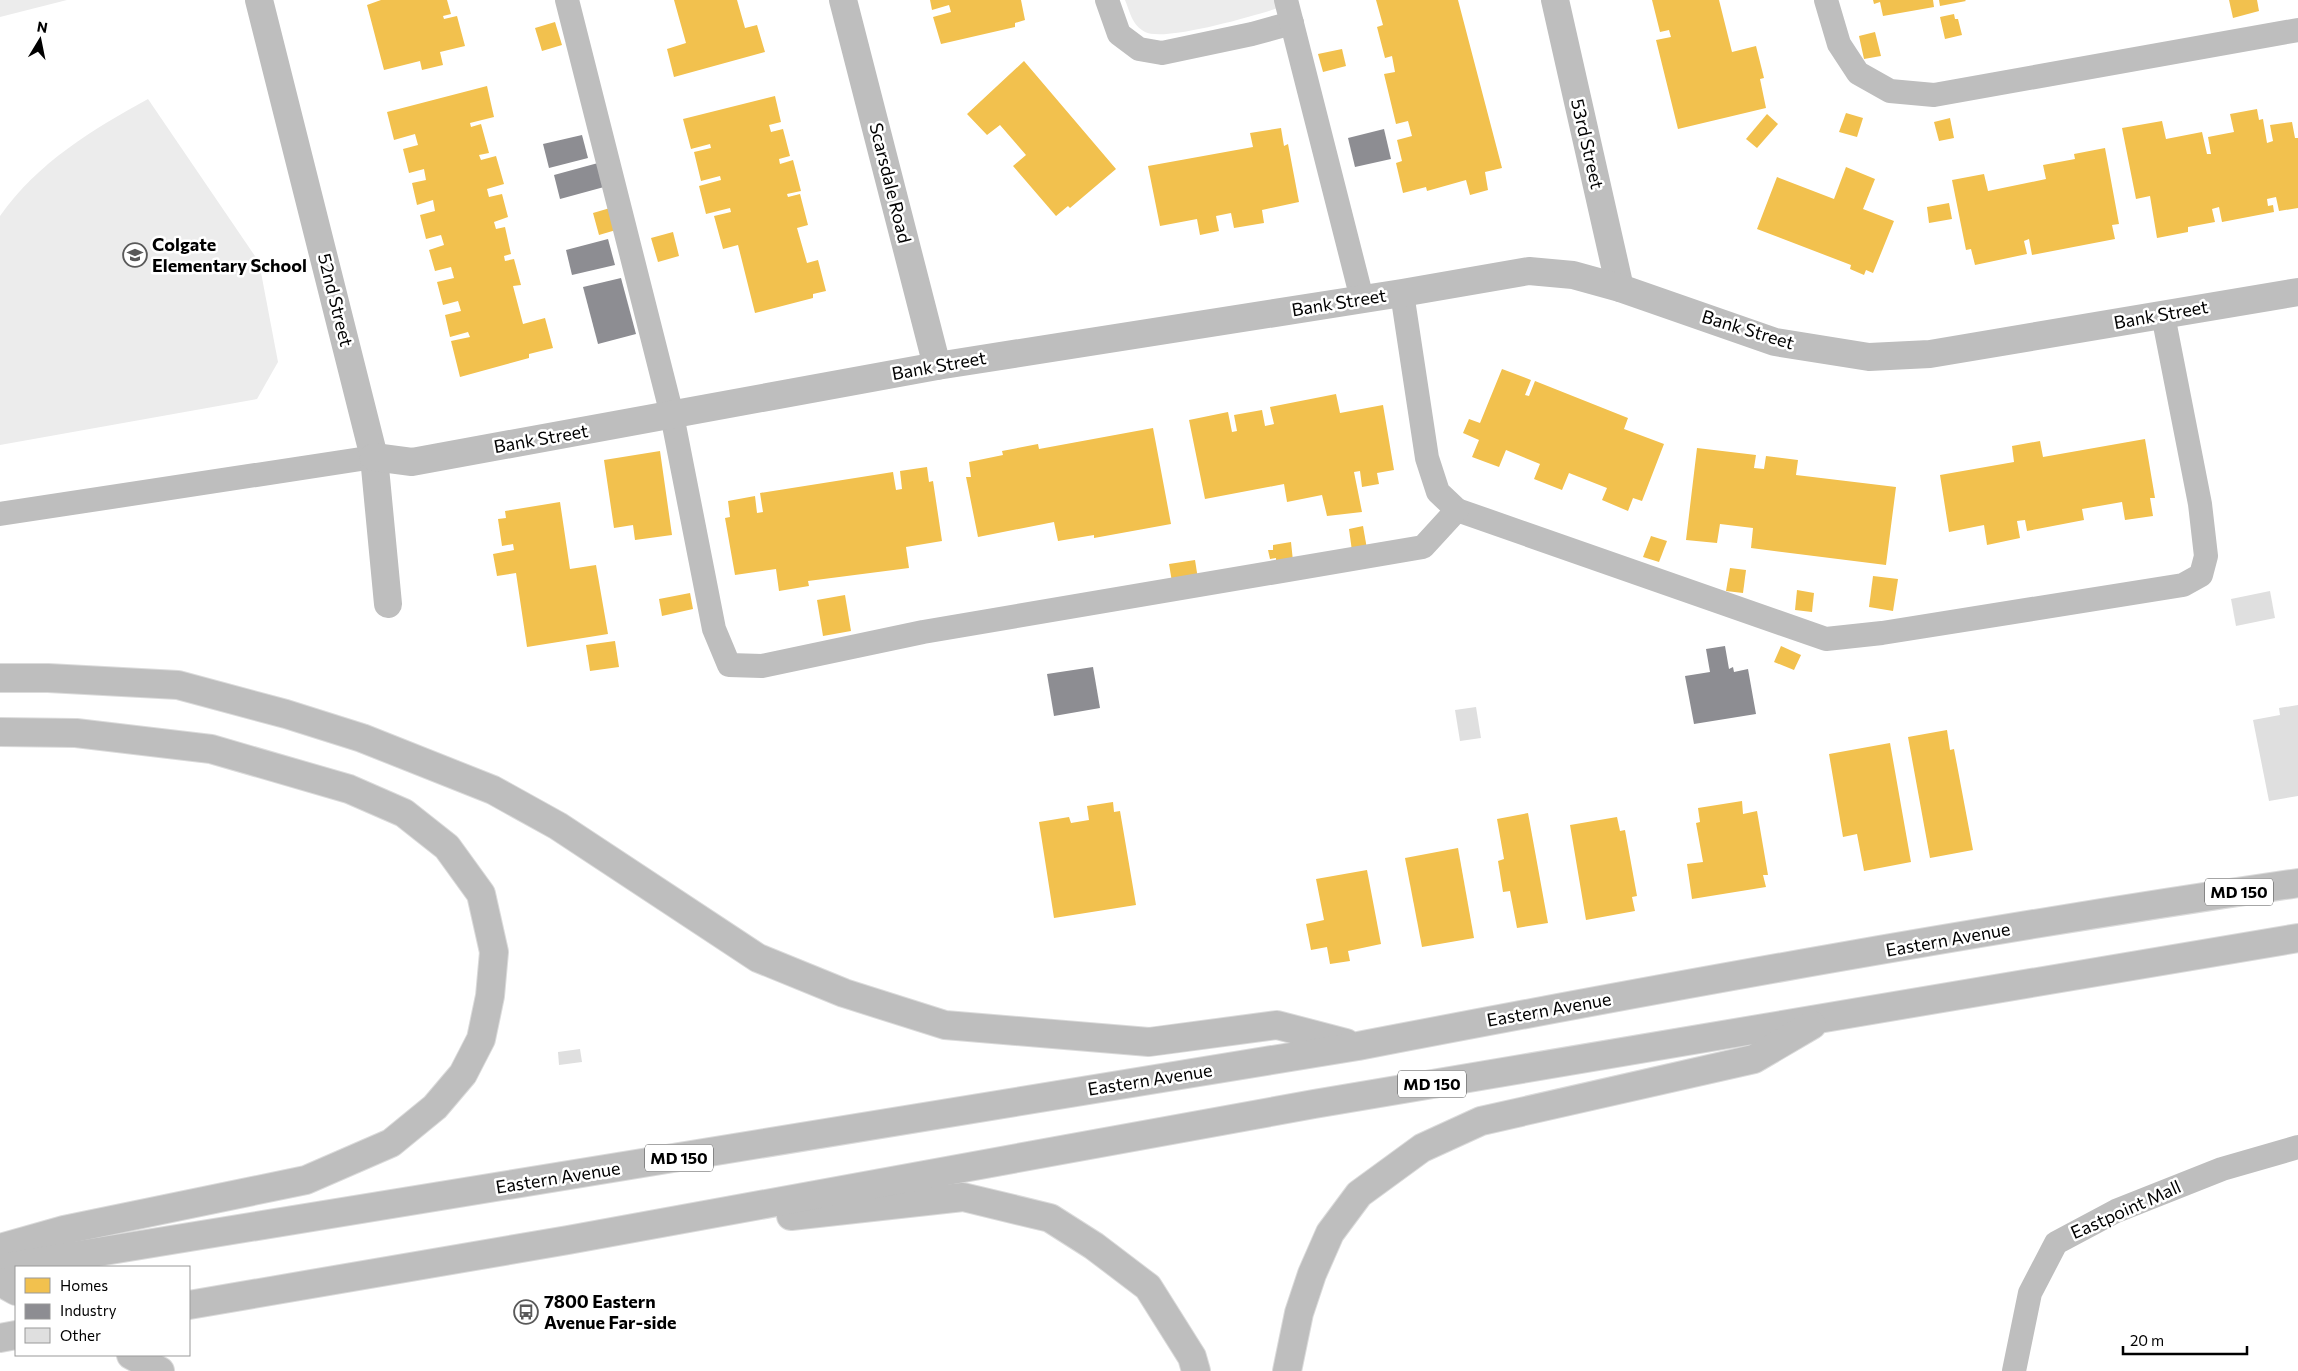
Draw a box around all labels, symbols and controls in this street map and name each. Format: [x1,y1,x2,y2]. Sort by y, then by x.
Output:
north arrow [15,15,65,65]
text: N [36,17,49,36]
street label: 53rd Street [1567,96,1609,191]
street label: Scarsdale Road [865,120,917,245]
place label: Colgate Elementary School [152,233,307,276]
school or university icon: Colgate Elementary School [122,242,148,268]
street label: 52nd Street [314,251,358,349]
street label: Bank Street [1290,284,1388,320]
street label: Bank Street [2112,295,2210,333]
street label: Bank Street [1699,305,1797,354]
street label: Bank Street [890,346,988,384]
street label: Bank Street [492,419,590,457]
road number: MD 150 [2205,879,2273,906]
street label: Eastern Avenue [1884,917,2012,961]
street label: Eastern Avenue [1485,987,1613,1031]
street label: Eastern Avenue [1086,1058,1214,1100]
road number: MD 150 [1398,1070,1466,1098]
road number: MD 150 [645,1144,713,1172]
street label: Eastern Avenue [494,1156,622,1198]
street label: Eastpoint Mall [2067,1175,2184,1243]
legend [15,1266,190,1356]
text: Homes [60,1276,108,1294]
place label: 7800 Eastern Avenue Far-side [544,1290,677,1333]
bus stop icon: 7800 Eastern Avenue Far-side [513,1299,539,1325]
text: Industry [60,1301,117,1319]
scale bar [2123,1324,2247,1356]
text: Other [60,1326,101,1344]
text: 20 m [2130,1331,2164,1349]

